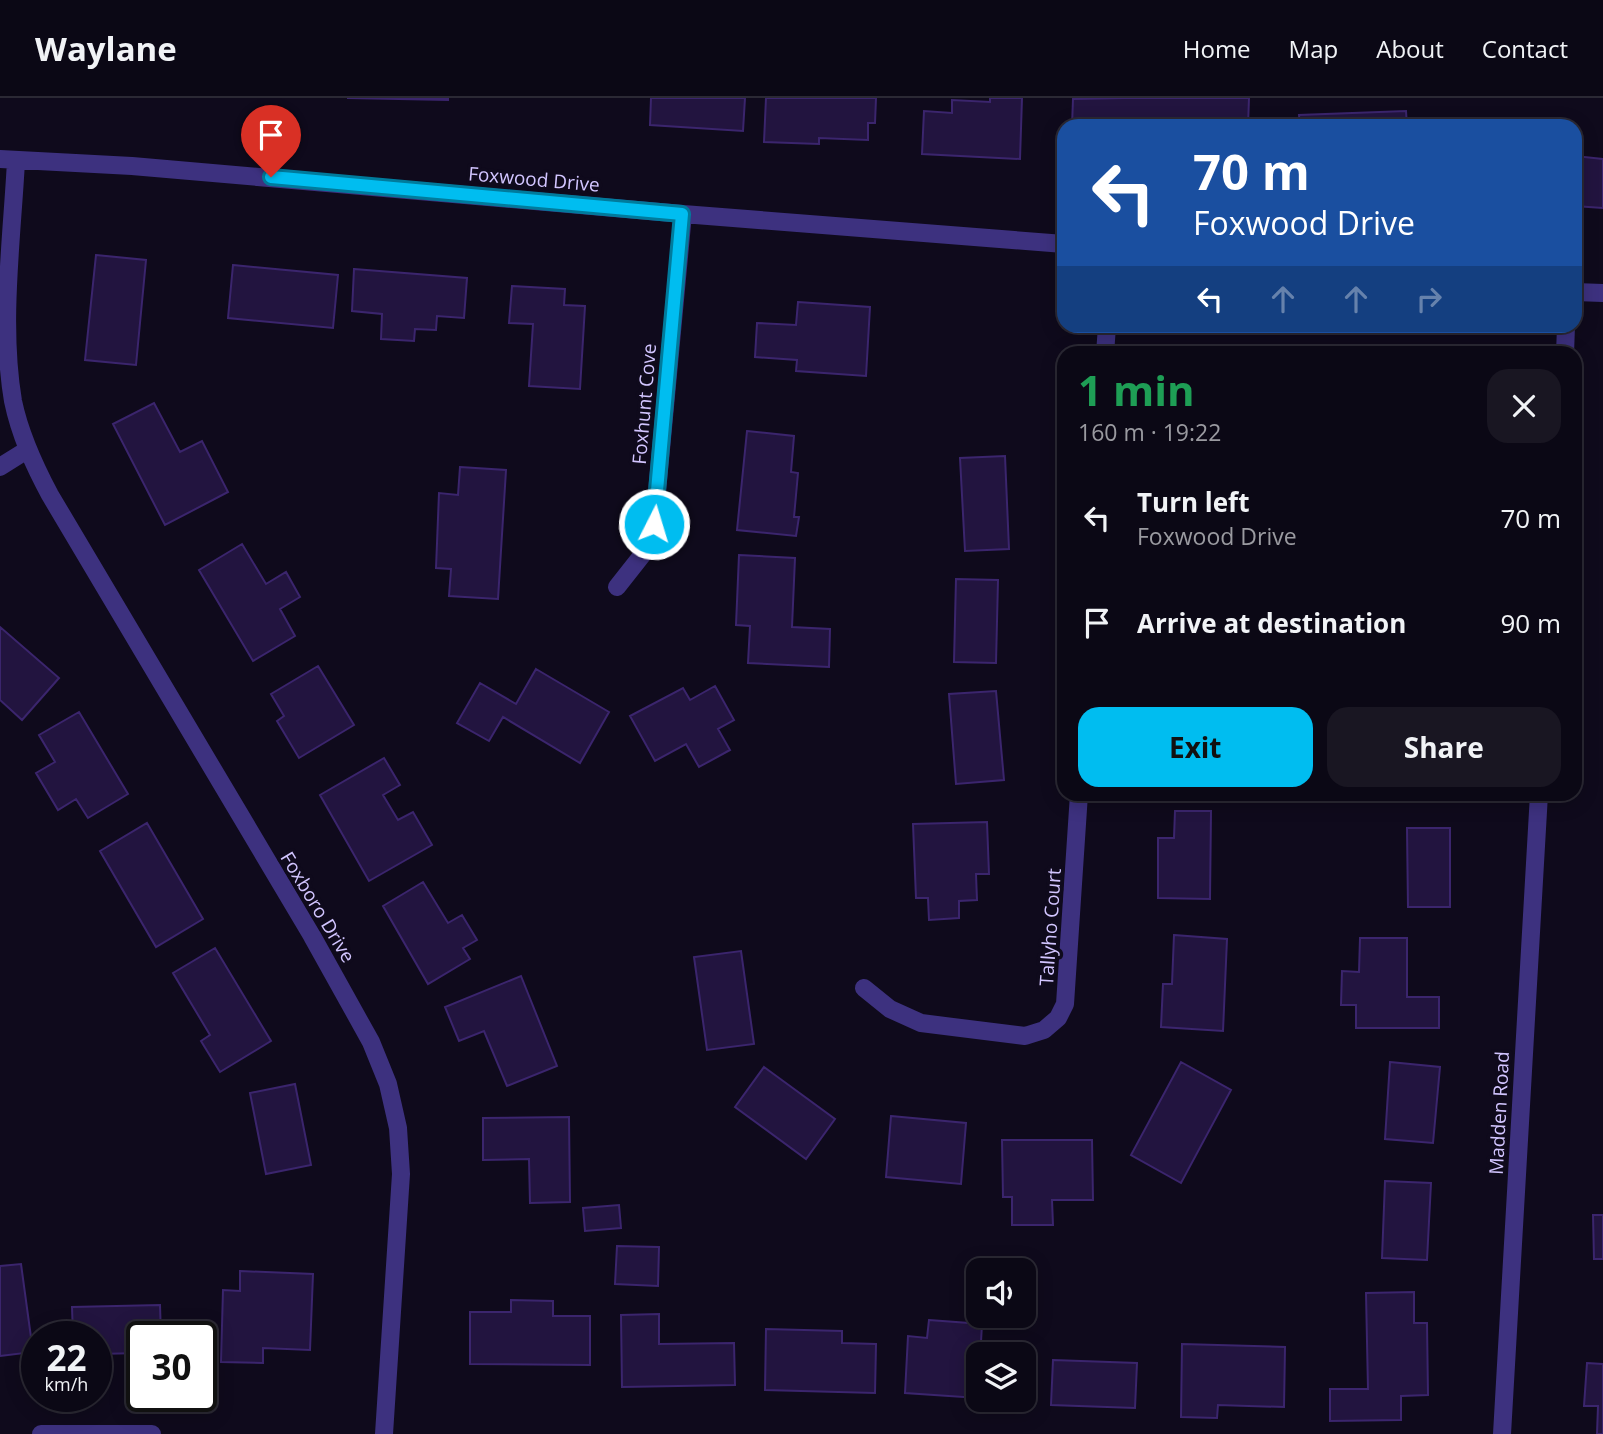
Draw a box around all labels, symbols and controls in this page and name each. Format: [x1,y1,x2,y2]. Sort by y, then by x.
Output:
text: Waylane [35,26,177,71]
text: Home [1183,32,1251,65]
text: Map [1289,32,1338,65]
text: About [1376,32,1444,65]
text: Contact [1482,32,1568,65]
pin [241,105,301,177]
icon: arrive [252,116,290,154]
text: 70 m [1193,138,1310,204]
icon: left [1078,147,1169,238]
street label: Foxwood Drive [467,160,601,198]
text: Foxwood Drive [1193,201,1415,244]
icon: left [1191,280,1229,318]
icon: ahead [1264,280,1302,318]
icon: ahead [1337,280,1375,318]
icon: right [1410,280,1448,318]
street label: Foxhunt Cove [626,342,662,466]
text: 1 min [1078,361,1195,418]
button: close [1487,369,1561,443]
text: 160 m · 19:22 [1078,416,1221,448]
text: Turn left [1137,484,1249,520]
position arrow [617,487,691,561]
icon: left [1078,499,1116,537]
text: 70 m [1500,500,1561,536]
text: Foxwood Drive [1137,520,1297,552]
icon: arrive [1078,604,1116,642]
text: Arrive at destination [1137,605,1406,641]
text: 90 m [1500,605,1561,641]
button: Exit [1078,707,1313,787]
button: Share [1327,707,1561,787]
street label: Foxboro Drive [275,847,361,967]
street label: Tallyho Court [1033,867,1067,987]
street label: Madden Road [1483,1051,1515,1175]
map controls [966,1258,1036,1412]
button: sound [966,1258,1036,1328]
speed limit sign: 30 [126,1321,217,1412]
text: 22 [46,1334,87,1381]
button: layers [966,1342,1036,1412]
text: km/h [45,1372,88,1396]

